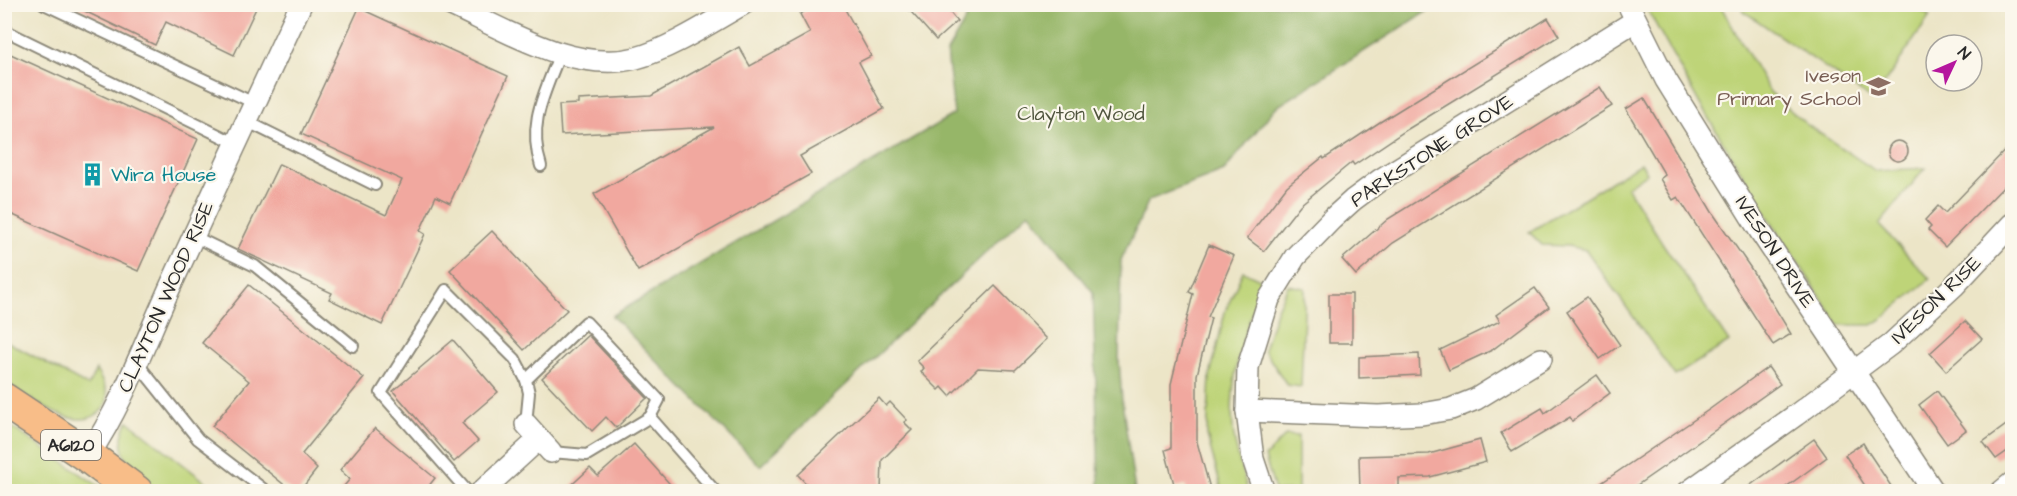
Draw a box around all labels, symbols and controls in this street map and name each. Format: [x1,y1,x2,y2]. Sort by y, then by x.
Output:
north arrow [1924,33,1984,93]
text: N [1953,42,1975,65]
place label: Iveson Primary School [1717,62,1861,114]
school or university icon: Iveson Primary School [1866,74,1892,100]
street label: PARKSTONE GROVE [1345,88,1519,214]
park label: Clayton Wood [1017,100,1145,129]
place label: Wira House [111,161,217,189]
building icon: Wira House [80,162,106,188]
street label: IVESON DRIVE [1728,190,1822,314]
street label: CLAYTON WOOD RISE [111,197,221,397]
street label: IVESON RISE [1884,249,1988,350]
road number: A6120 [41,430,101,460]

